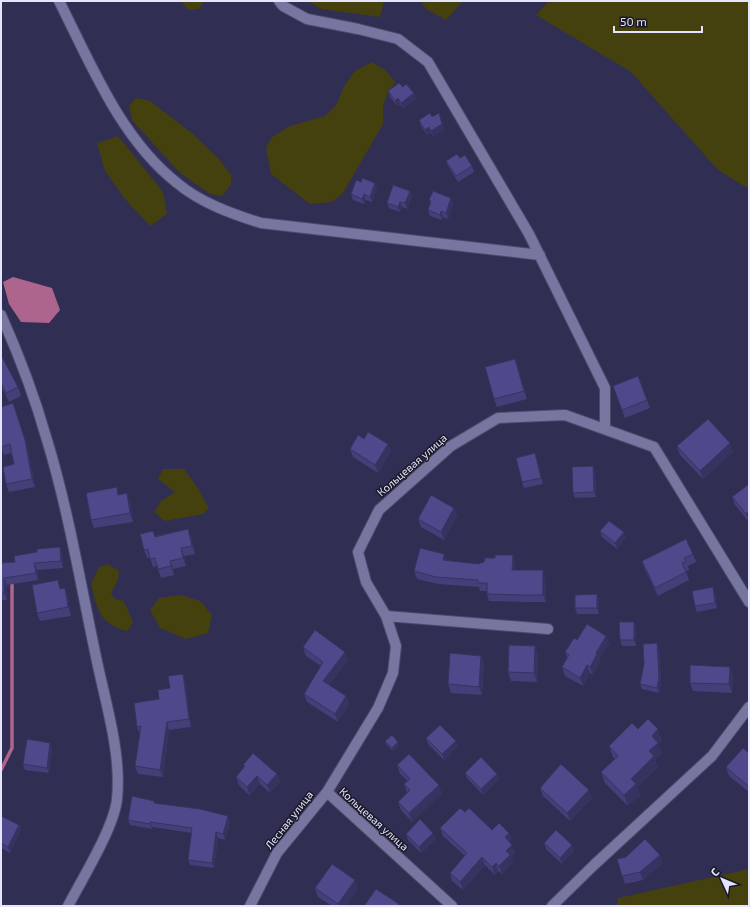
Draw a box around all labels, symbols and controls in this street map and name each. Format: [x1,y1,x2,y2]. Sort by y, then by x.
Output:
scale bar [614,8,702,34]
text: 50 m [620,14,647,28]
street label: Кольцевая улица [374,431,450,499]
street label: Кольцевая улица [336,784,412,854]
street label: Лесная улица [262,788,316,852]
north arrow [702,859,742,899]
text: С [708,864,722,879]

